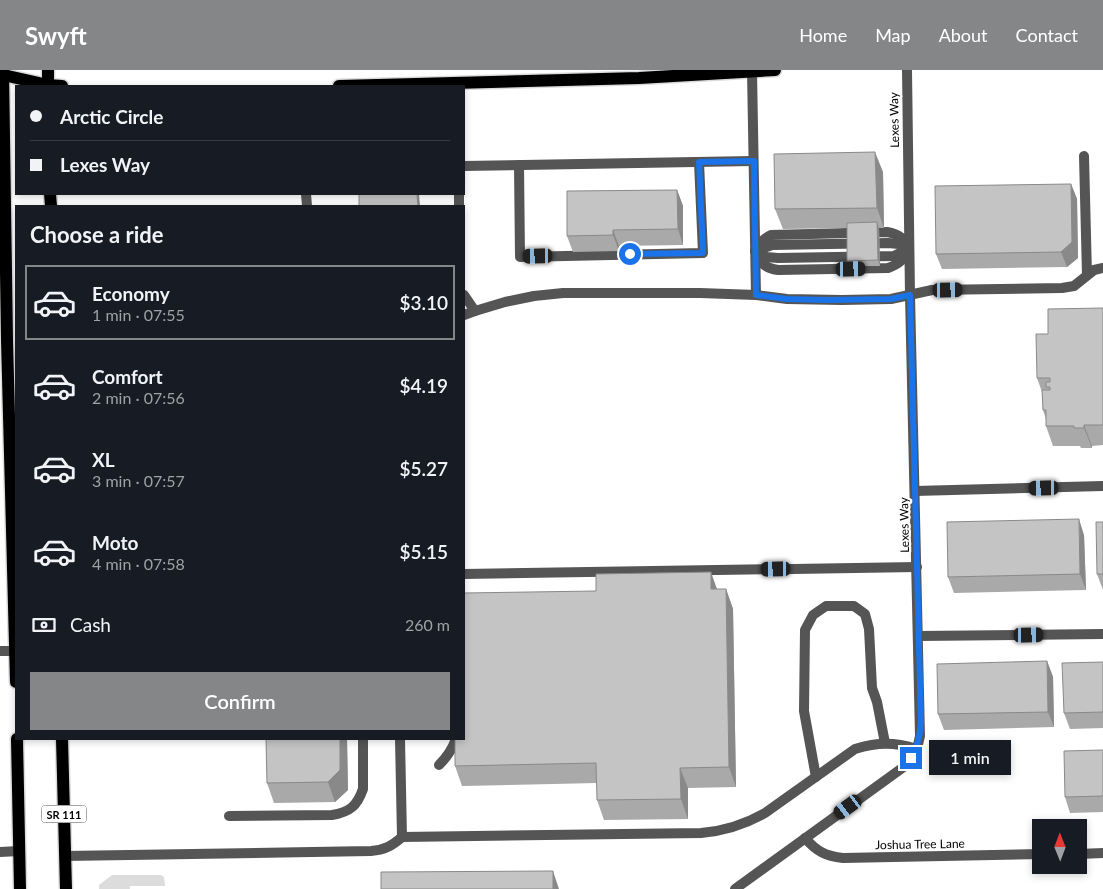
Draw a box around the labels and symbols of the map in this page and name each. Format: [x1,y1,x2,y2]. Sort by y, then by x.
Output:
street label: Lexes Way [886,91,902,148]
route start [619,243,641,265]
car [522,248,553,264]
car [835,261,866,277]
car [932,282,963,298]
car [1028,480,1059,496]
street label: Lexes Way [896,496,912,553]
car [760,561,791,577]
car [1013,627,1044,643]
callout: 1 min [928,740,1011,776]
route end [900,747,922,769]
car [831,792,864,822]
road number: SR 111 [42,806,86,822]
north arrow [1032,819,1088,874]
street label: Joshua Tree Lane [875,836,965,852]

